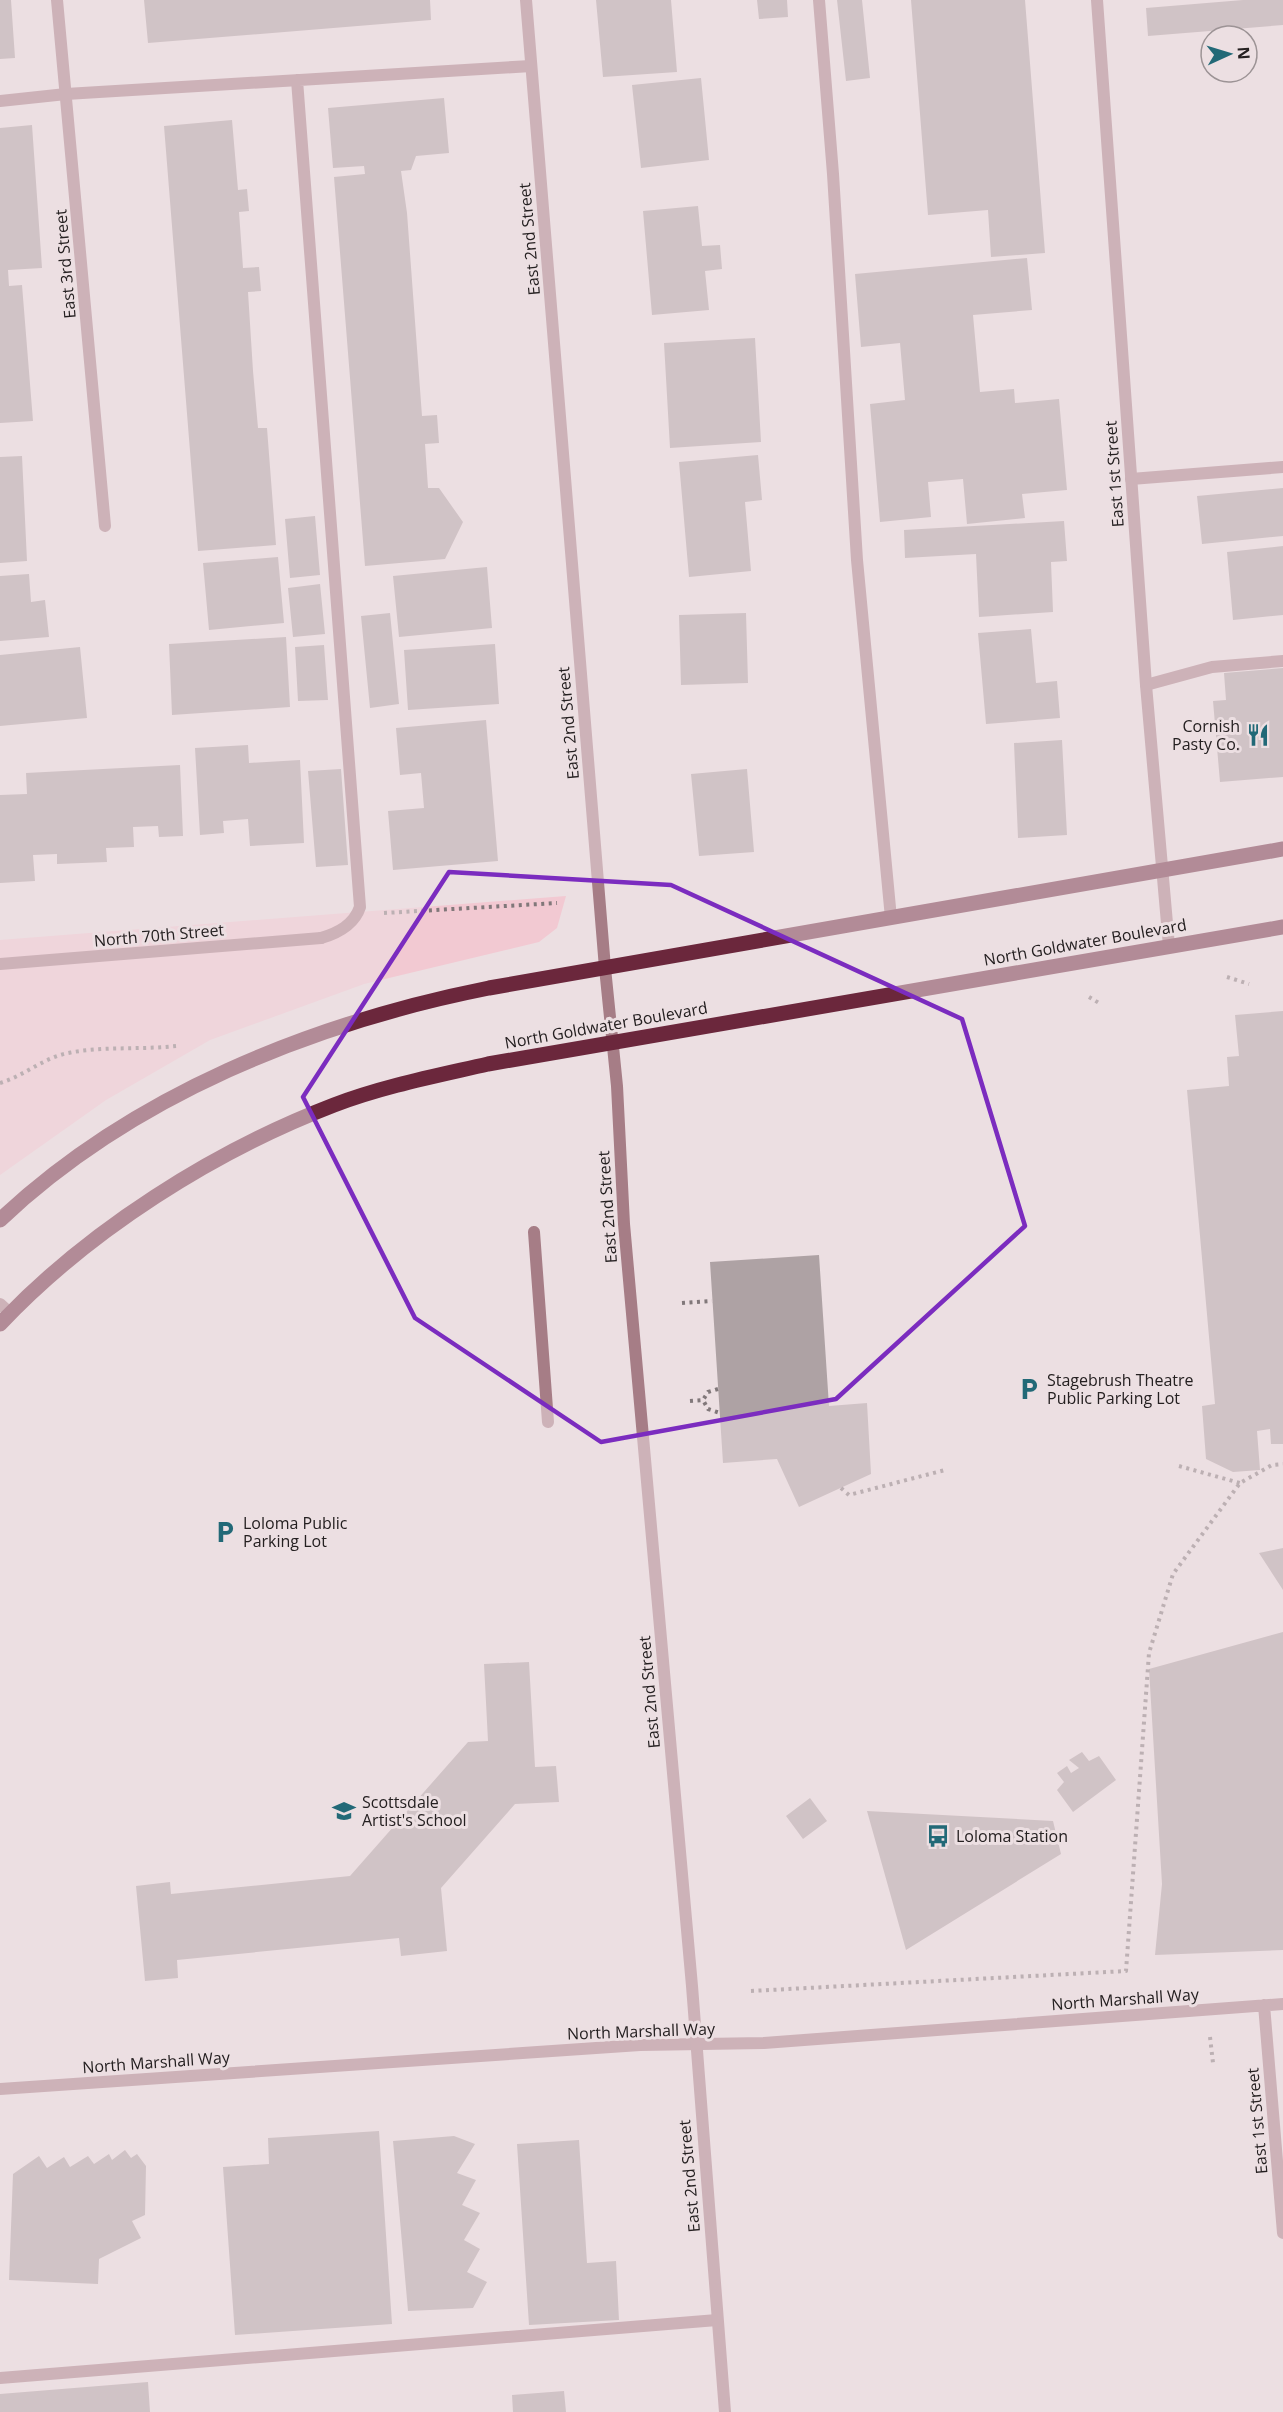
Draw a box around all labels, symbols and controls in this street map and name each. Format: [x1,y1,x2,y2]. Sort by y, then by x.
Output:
north arrow [1199,24,1259,84]
text: N [1233,46,1255,60]
street label: East 2nd Street [513,182,545,296]
street label: East 3rd Street [49,208,81,320]
street label: East 1st Street [1099,420,1129,528]
street label: East 2nd Street [552,666,584,780]
place label: Cornish Pasty Co. [1172,715,1240,755]
restaurant icon: Cornish Pasty Co. [1245,722,1271,748]
street label: North Goldwater Boulevard [982,913,1188,971]
street label: North 70th Street [93,918,225,952]
street label: North Goldwater Boulevard [503,996,709,1054]
street label: East 2nd Street [592,1150,622,1264]
place label: Stagebrush Theatre Public Parking Lot [1047,1369,1194,1409]
parking icon: Stagebrush Theatre Public Parking Lot [1016,1376,1042,1402]
place label: Loloma Public Parking Lot [243,1512,348,1552]
parking icon: Loloma Public Parking Lot [212,1519,238,1545]
street label: East 2nd Street [633,1635,665,1749]
place label: Scottsdale Artist's School [362,1791,467,1831]
school or university icon: Scottsdale Artist's School [331,1798,357,1824]
bus stop icon: Loloma Station [925,1823,951,1849]
place label: Loloma Station [956,1825,1068,1847]
street label: North Marshall Way [1050,1983,1201,2015]
street label: North Marshall Way [567,2017,716,2045]
street label: North Marshall Way [81,2046,232,2078]
street label: East 1st Street [1241,2067,1273,2175]
street label: East 2nd Street [673,2119,705,2233]

